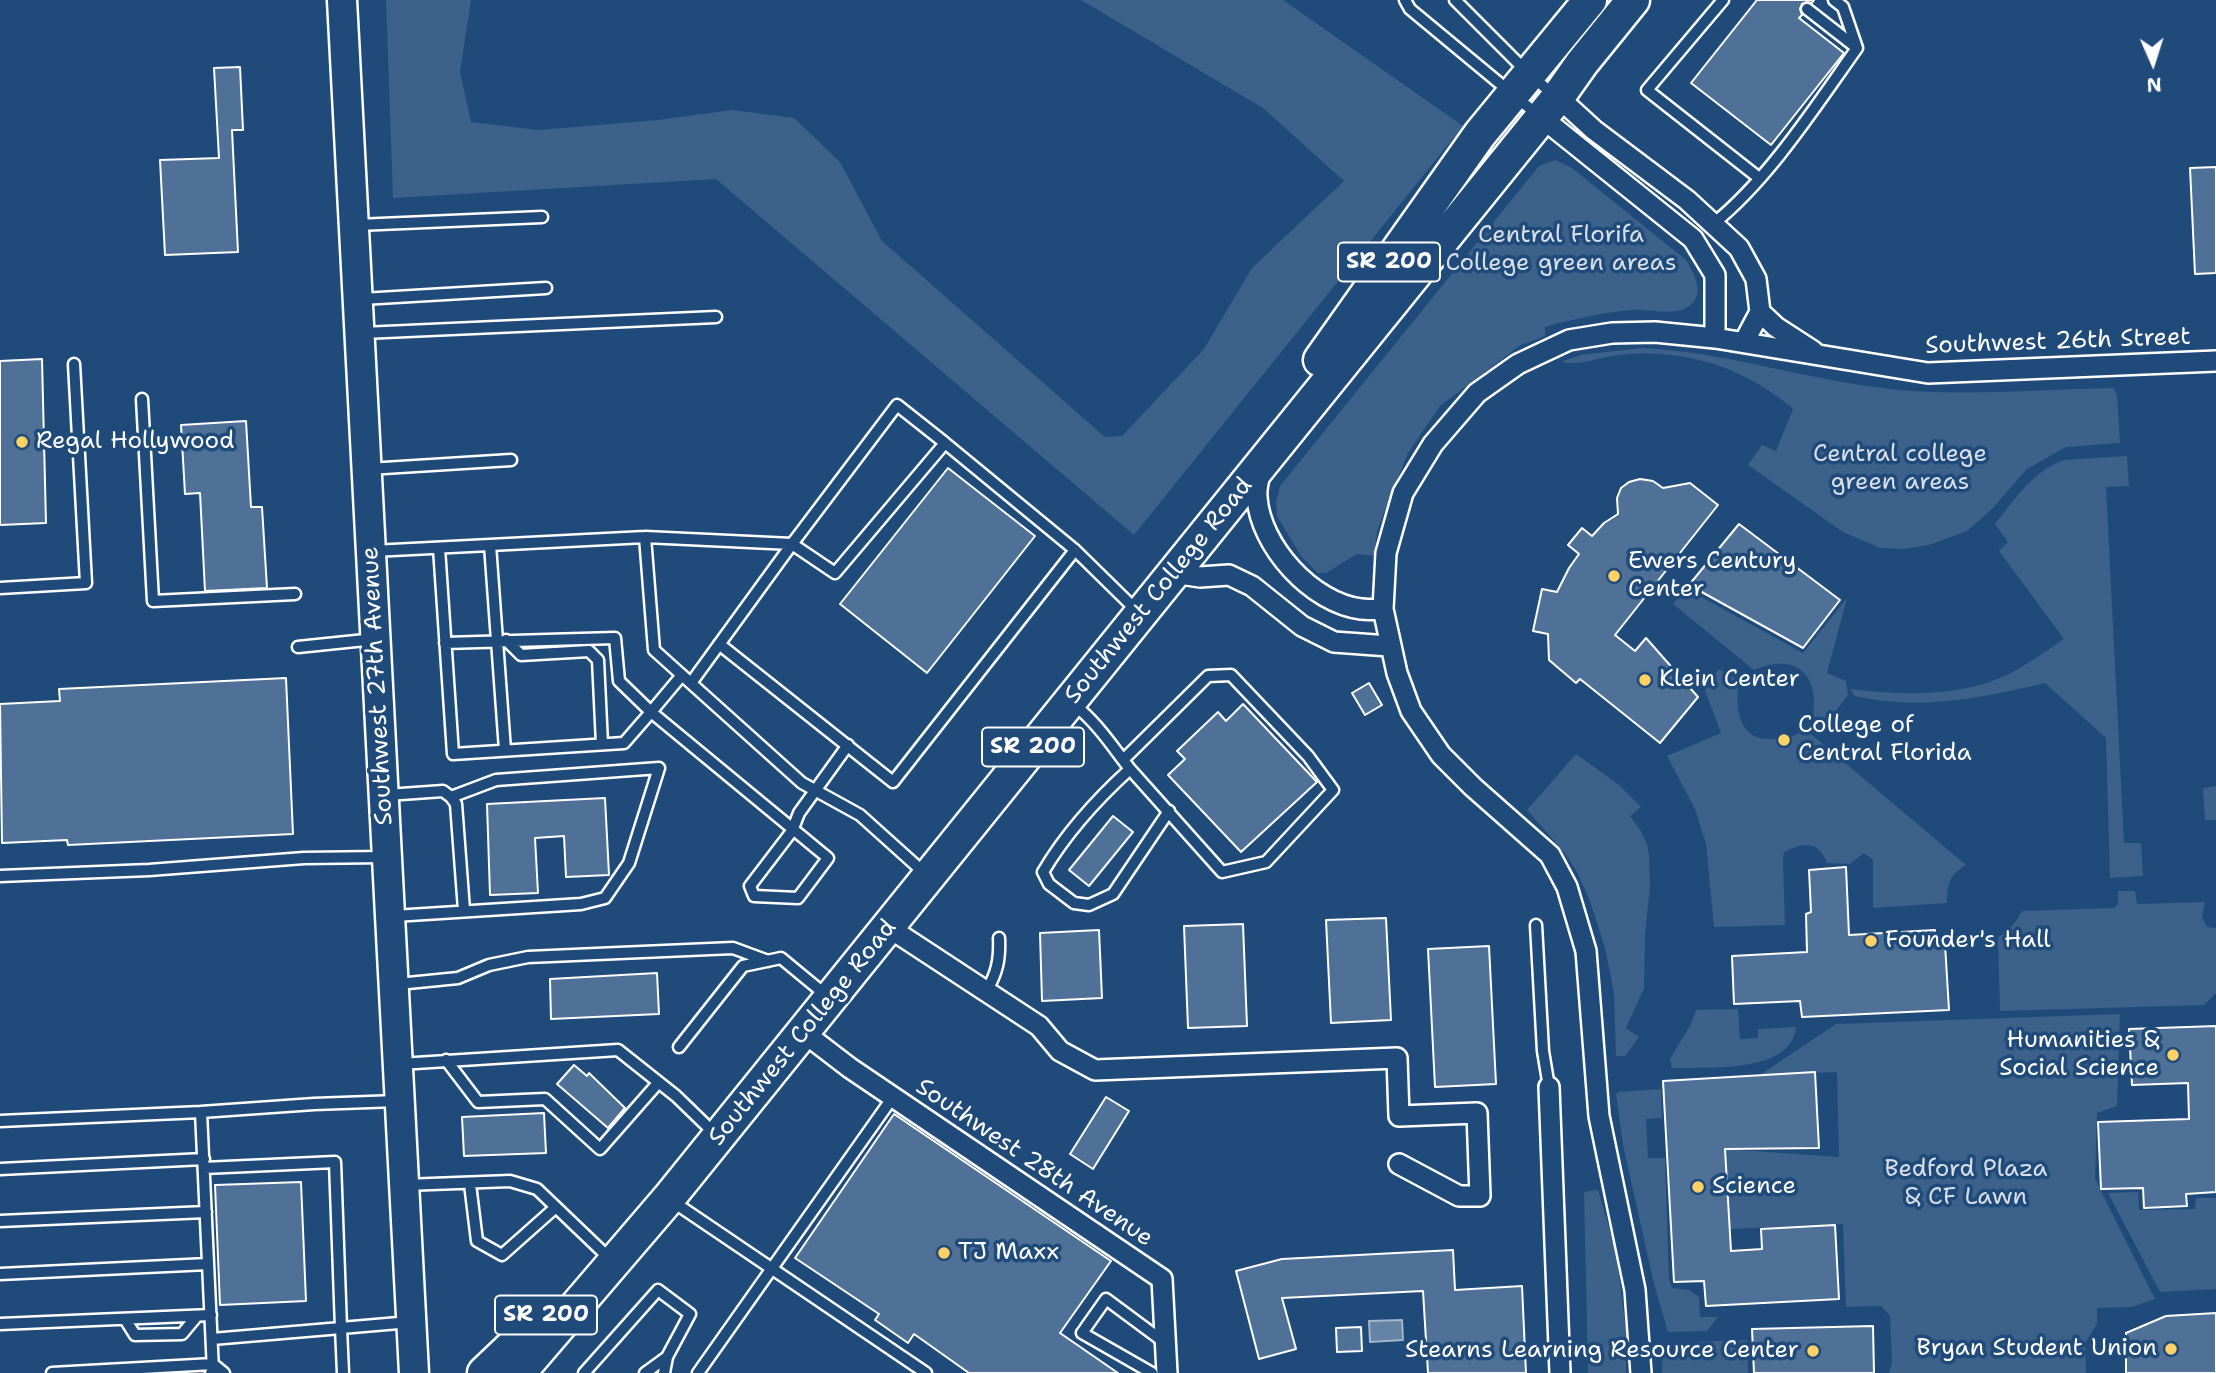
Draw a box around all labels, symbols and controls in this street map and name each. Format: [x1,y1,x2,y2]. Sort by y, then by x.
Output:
north arrow [2118,28,2188,98]
text: N [2146,72,2162,97]
park label: Central Florifa College green areas [1445,222,1677,278]
road number: SR 200 [1338,243,1440,282]
street label: Southwest 26th Street [1925,323,2191,361]
place label: Regal Hollywood [36,428,234,456]
marker: Regal Hollywood [14,434,30,450]
park label: Central college green areas [1813,441,1987,497]
street label: Southwest College Road [1059,472,1259,710]
street label: Southwest 27th Avenue [356,546,400,826]
place label: Ewers Century Center [1628,548,1796,604]
marker: Ewers Century Center [1606,568,1622,584]
place label: Klein Center [1659,666,1800,694]
marker: Klein Center [1637,672,1653,688]
place label: College of Central Florida [1798,712,1972,768]
road number: SR 200 [982,727,1084,766]
marker: College of Central Florida [1776,732,1792,748]
street label: Southwest College Road [703,914,903,1152]
place label: Founder's Hall [1885,927,2051,955]
marker: Founder's Hall [1863,933,1879,949]
place label: Humanities & Social Science [1999,1027,2159,1083]
marker: Humanities & Social Science [2165,1047,2181,1063]
street label: Southwest 28th Avenue [910,1073,1158,1253]
park label: Bedford Plaza & CF Lawn [1885,1156,2047,1212]
place label: Science [1712,1173,1796,1201]
marker: Science [1690,1179,1706,1195]
place label: TJ Maxx [958,1239,1059,1267]
marker: TJ Maxx [936,1245,952,1261]
road number: SR 200 [495,1296,597,1334]
place label: Bryan Student Union [1916,1335,2157,1363]
place label: Stearns Learning Resource Center [1405,1337,1799,1365]
marker: Bryan Student Union [2163,1341,2179,1357]
marker: Stearns Learning Resource Center [1805,1343,1821,1359]

